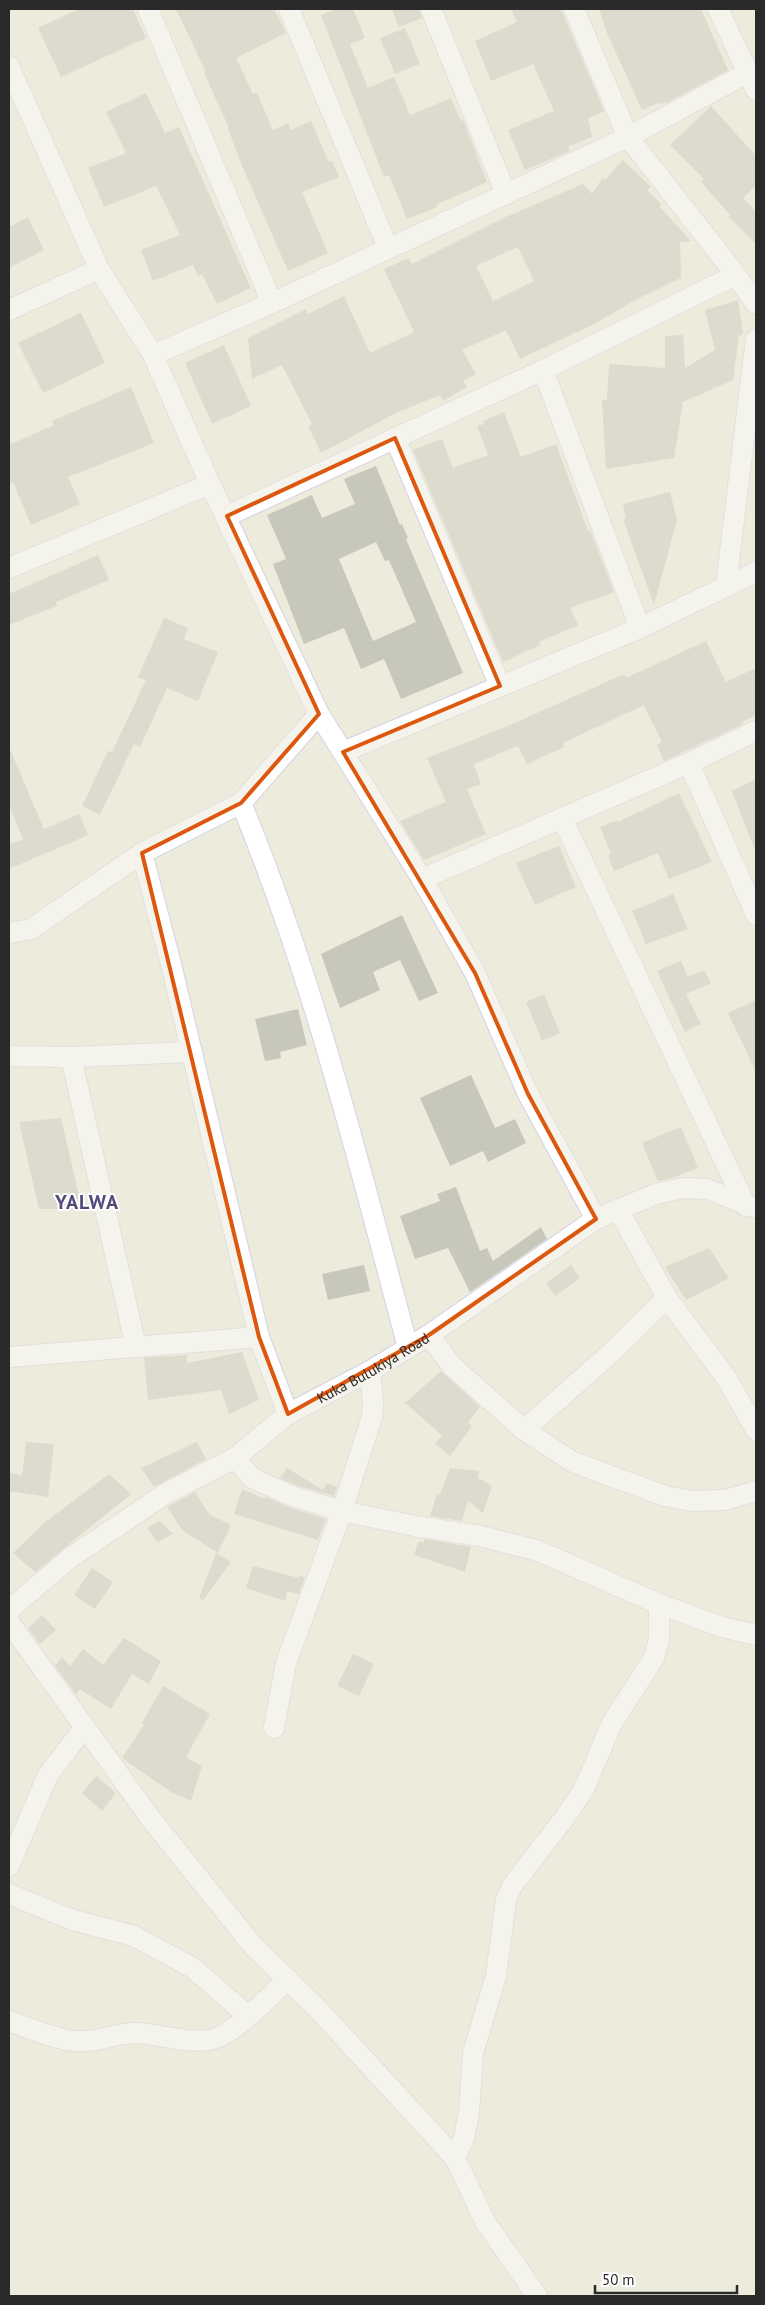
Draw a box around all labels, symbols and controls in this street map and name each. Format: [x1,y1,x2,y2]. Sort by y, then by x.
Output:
district label: YALWA [54,1189,119,1215]
street label: Kuka Bulukiya Road [313,1328,432,1407]
scale bar [595,2262,738,2294]
text: 50 m [602,2270,635,2289]

